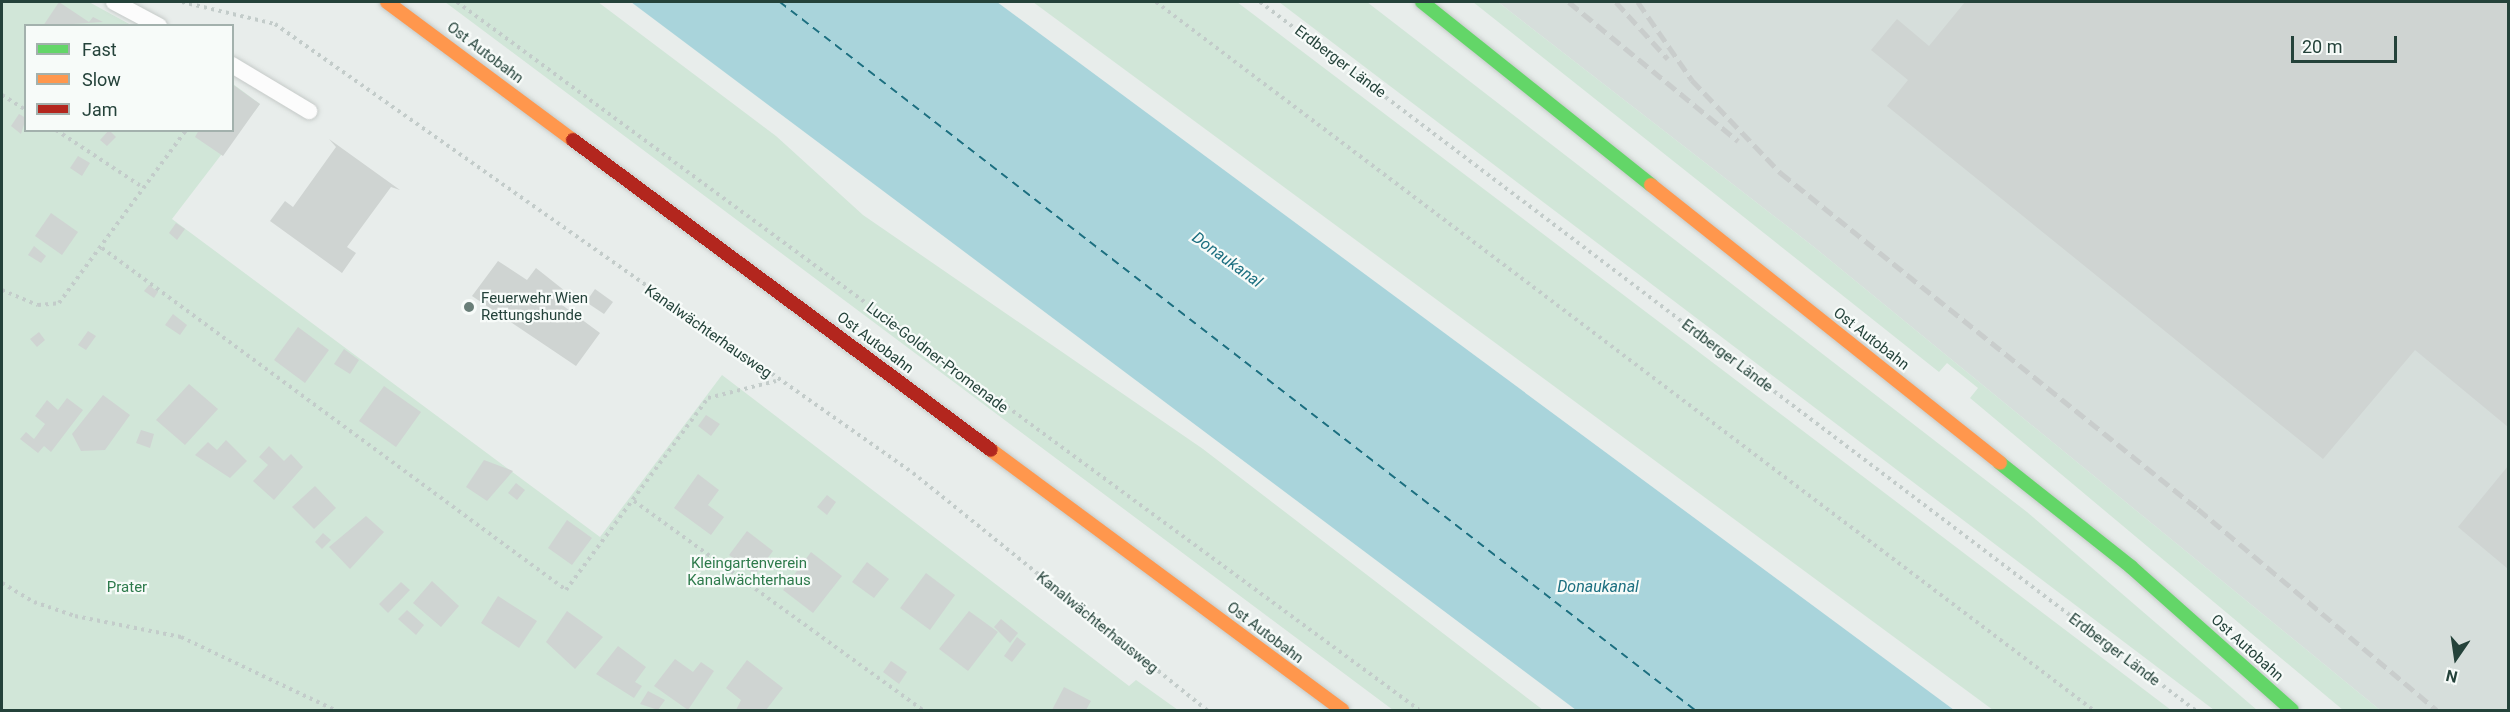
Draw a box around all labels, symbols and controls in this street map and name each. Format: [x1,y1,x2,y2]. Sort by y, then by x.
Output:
street label: Ost Autobahn [443,18,527,88]
street label: Erdberger Lände [1291,22,1389,102]
legend [24,24,234,132]
scale bar [2294,24,2400,62]
text: 20 m [2302,36,2342,57]
text: Fast [82,39,117,60]
text: Slow [82,69,121,90]
text: Jam [82,99,118,120]
water label: Donaukanal [1188,228,1266,292]
street label: Kanalwächterhausweg [641,281,775,383]
place label: Feuerwehr Wien Rettungshunde [481,289,588,324]
street label: Lucie-Goldner-Promenade [863,299,1011,417]
marker: Feuerwehr Wien Rettungshunde [462,300,476,314]
street label: Ost Autobahn [1830,304,1912,374]
street label: Ost Autobahn [833,308,917,378]
street label: Erdberger Lände [1678,316,1776,396]
park label: Kleingartenverein Kanalwächterhaus [687,554,811,589]
street label: Kanalwächterhausweg [1033,568,1161,678]
water label: Donaukanal [1557,577,1639,597]
park label: Prater [107,579,147,597]
street label: Ost Autobahn [1223,598,1307,668]
street label: Erdberger Lände [2065,610,2163,690]
street label: Ost Autobahn [2207,611,2287,685]
north arrow [2426,628,2486,688]
text: N [2444,666,2459,687]

